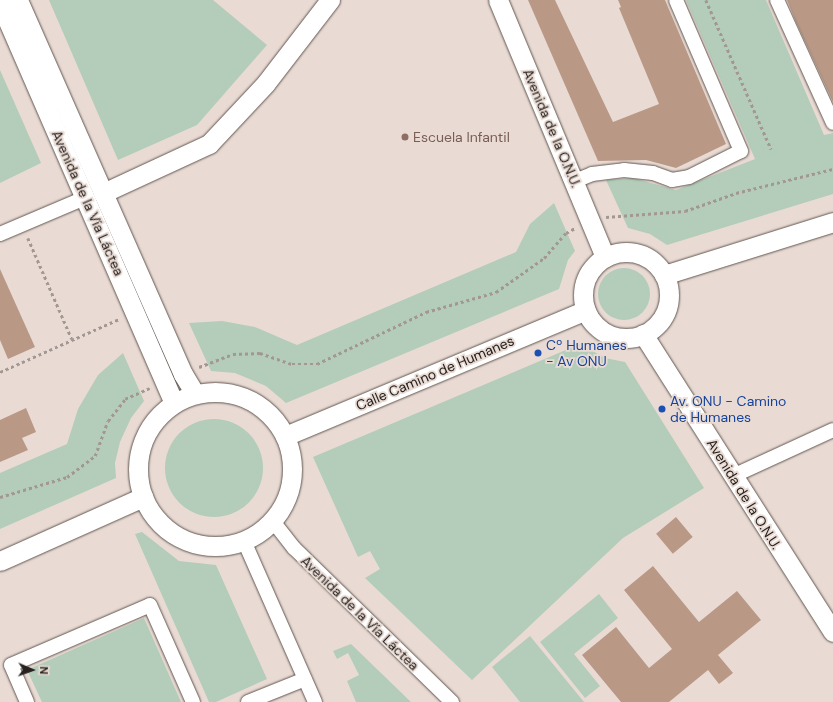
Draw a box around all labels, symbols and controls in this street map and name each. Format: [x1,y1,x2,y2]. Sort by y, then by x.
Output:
street label: Avenida de la O.N.U. [519,66,585,190]
street label: Avenida de la Vía Láctea [48,128,128,278]
place label: Escuela Infantil [413,129,510,145]
marker: Escuela Infantil [400,132,410,142]
street label: Calle Camino de Humanes [353,332,517,414]
place label: Cº Humanes - Av ONU [546,337,627,370]
marker: Cº Humanes - Av ONU [533,348,543,358]
place label: Av. ONU - Camino de Humanes [670,393,786,426]
marker: Av. ONU - Camino de Humanes [657,404,667,414]
street label: Avenida de la O.N.U. [703,436,785,552]
street label: Avenida de la Vía Láctea [298,552,422,674]
north arrow [12,650,52,690]
text: N [37,666,51,675]

